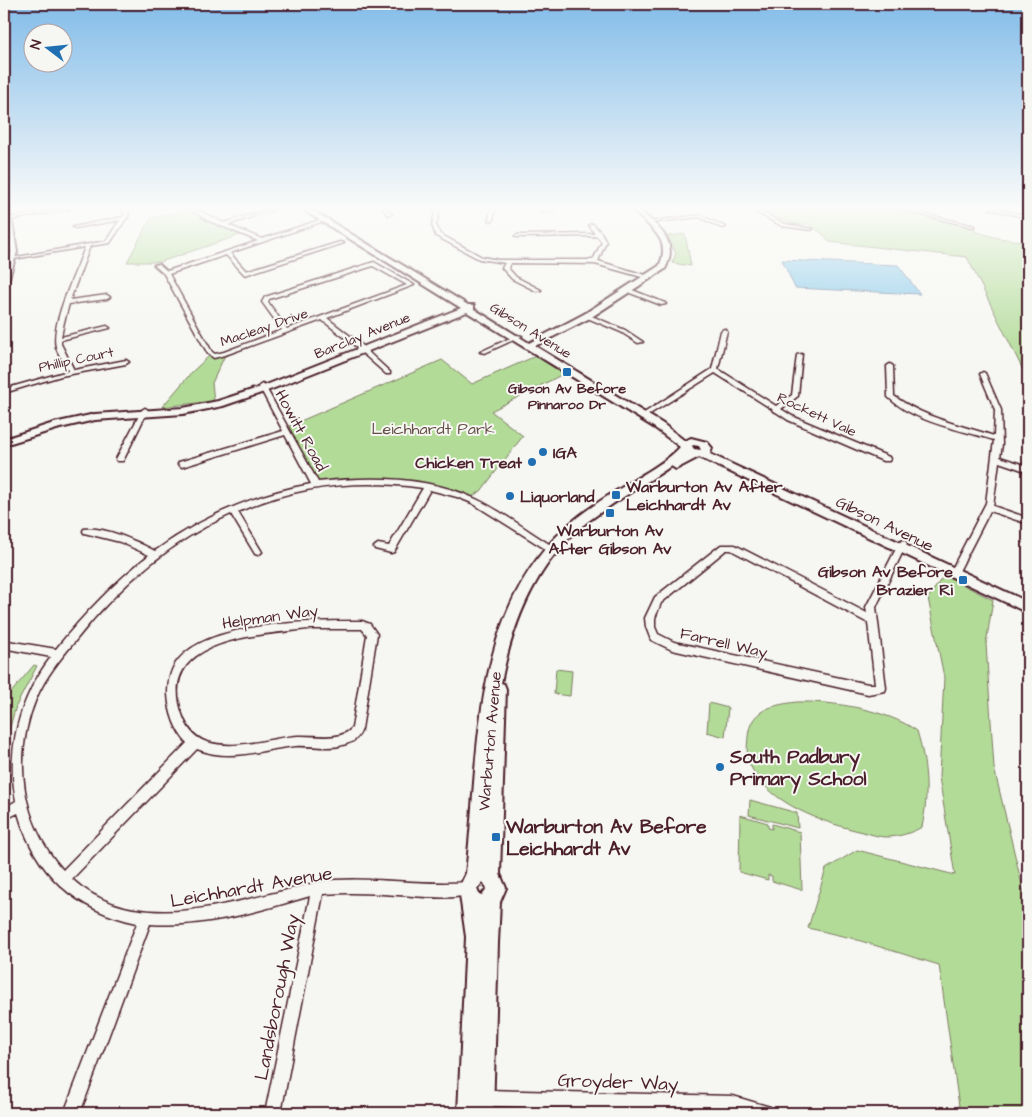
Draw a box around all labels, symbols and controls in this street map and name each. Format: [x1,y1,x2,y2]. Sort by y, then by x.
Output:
north arrow [22,22,72,72]
text: N [26,38,47,52]
street label: Gibson Avenue [486,298,575,364]
street label: Macleay Drive [218,303,311,352]
street label: Barclay Avenue [311,307,414,364]
street label: Phillip Court [37,342,116,378]
marker: Gibson Av Before Pinnaroo Dr [561,366,573,378]
place label: Gibson Av Before Pinnaroo Dr [508,379,626,415]
street label: Howitt Road [270,386,333,475]
street label: Rockett Vale [774,388,860,442]
park label: Leichhardt Park [371,418,495,440]
place label: IGA [553,442,578,464]
marker: IGA [537,446,549,458]
place label: Chicken Treat [415,452,523,474]
marker: Chicken Treat [526,456,538,468]
place label: Warburton Av After Leichhardt Av [625,476,783,516]
place label: Liquorland [520,486,595,508]
marker: Warburton Av After Leichhardt Av [610,489,622,501]
marker: Liquorland [504,490,516,502]
street label: Gibson Avenue [832,491,937,557]
marker: Warburton Av After Gibson Av [604,507,616,519]
place label: Warburton Av After Gibson Av [549,520,672,560]
place label: Gibson Av Before Brazier Ri [818,561,954,601]
marker: Gibson Av Before Brazier Ri [957,574,969,586]
street label: Helpman Way [221,599,320,636]
street label: Farrell Way [678,622,770,665]
street label: Warburton Avenue [473,670,507,812]
place label: South Padbury Primary School [729,744,866,794]
marker: South Padbury Primary School [714,761,726,773]
place label: Warburton Av Before Leichhardt Av [505,814,707,863]
marker: Warburton Av Before Leichhardt Av [490,831,502,843]
street label: Leichhardt Avenue [168,860,334,915]
street label: Landsborough Way [248,911,308,1083]
street label: Groyder Way [557,1067,679,1099]

